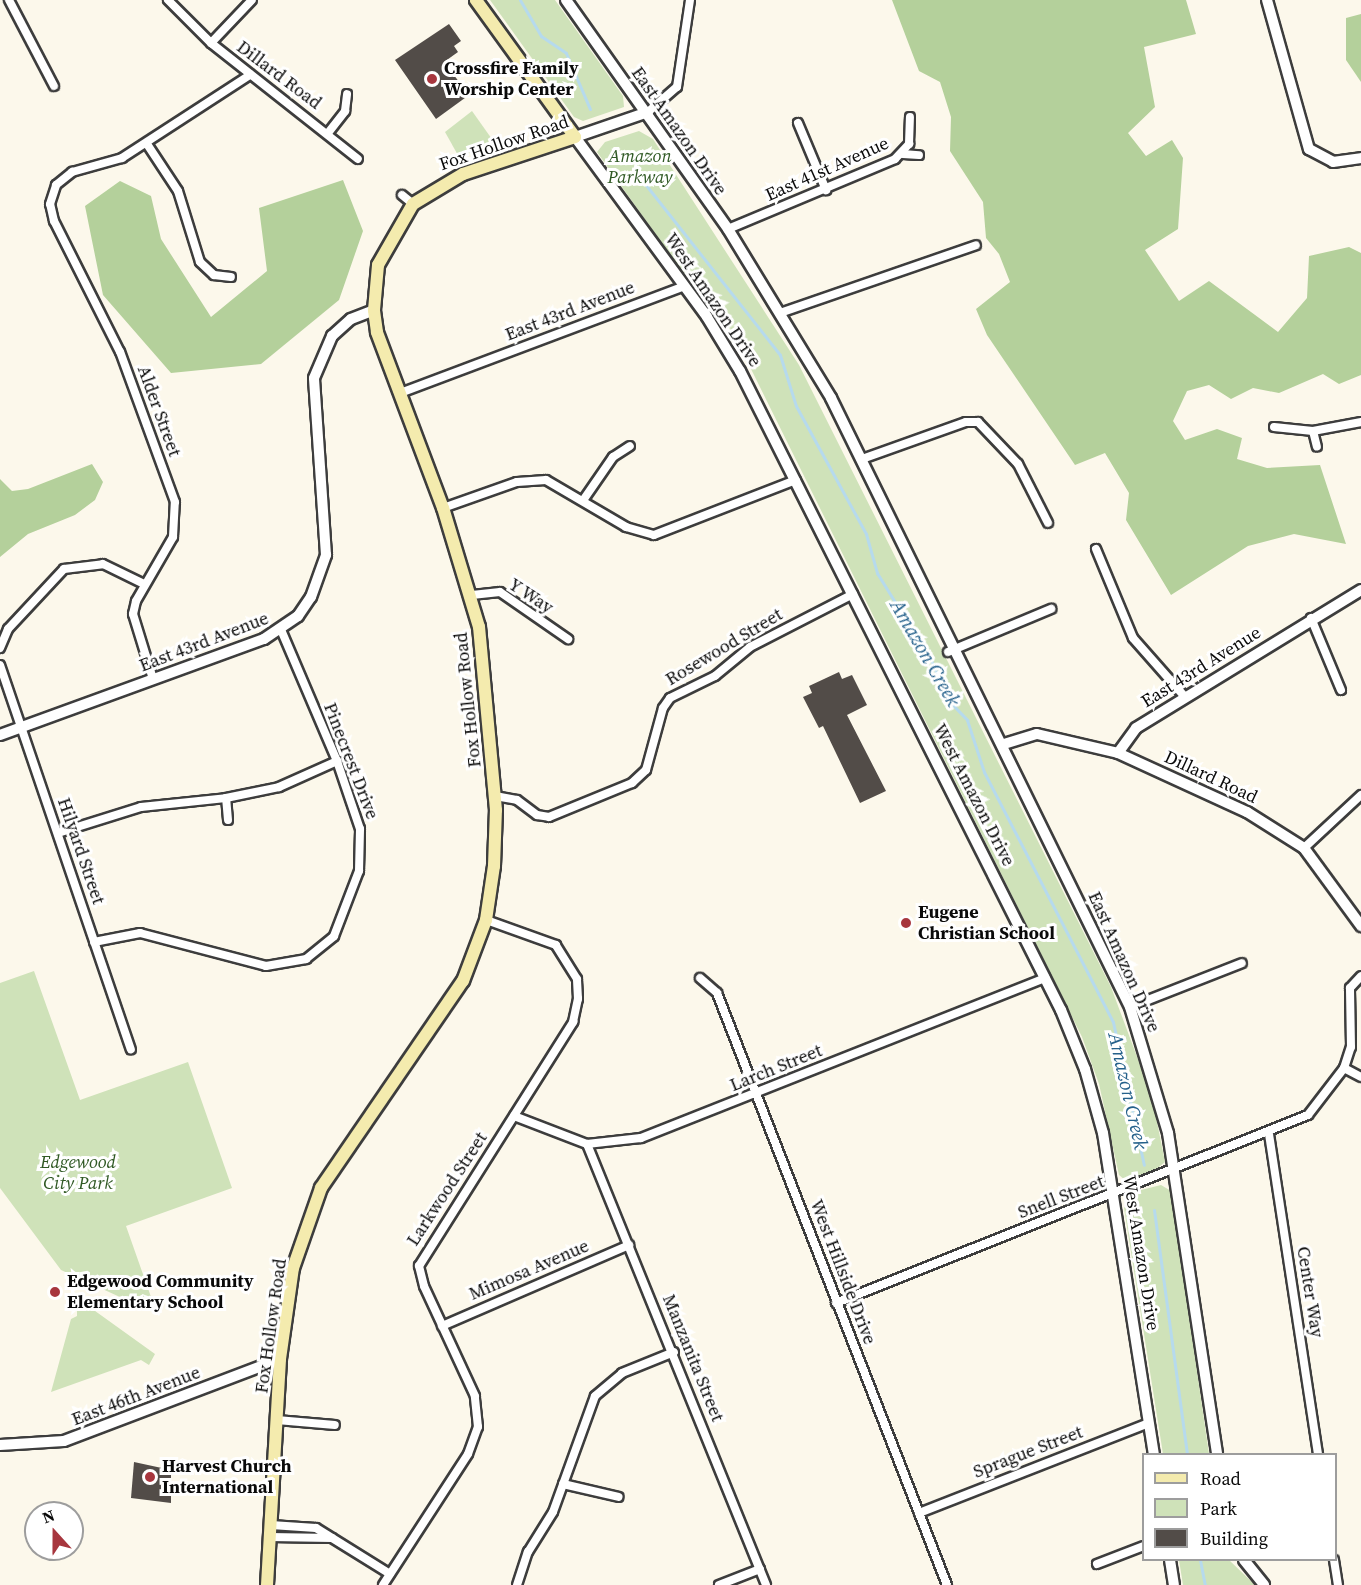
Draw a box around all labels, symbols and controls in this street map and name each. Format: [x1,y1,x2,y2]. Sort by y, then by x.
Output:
street label: Dillard Road [232,36,326,114]
place label: Crossfire Family Worship Center [444,58,579,100]
street label: East Amazon Drive [627,63,731,199]
marker: Crossfire Family Worship Center [425,72,439,86]
street label: Fox Hollow Road [436,111,572,175]
street label: East 41st Avenue [762,132,892,206]
park label: Amazon Parkway [607,146,673,188]
street label: West Amazon Drive [660,229,766,371]
street label: East 43rd Avenue [502,276,638,346]
street label: Alder Street [133,363,185,459]
street label: Y Way [504,573,558,619]
water label: Amazon Creek [885,595,965,711]
street label: Rosewood Street [662,604,786,690]
street label: East 43rd Avenue [136,607,272,677]
street label: East 43rd Avenue [1137,622,1265,712]
street label: Fox Hollow Road [450,631,486,769]
street label: Pinecrest Drive [319,700,383,822]
street label: West Amazon Drive [929,720,1019,870]
street label: Dillard Road [1161,746,1261,808]
street label: Hilyard Street [53,795,109,907]
street label: East Amazon Drive [1083,888,1165,1036]
place label: Eugene Christian School [918,902,1055,944]
marker: Eugene Christian School [899,916,913,930]
water label: Amazon Creek [1103,1030,1153,1152]
street label: Larch Street [727,1040,825,1096]
street label: Larkwood Street [402,1128,492,1250]
park label: Edgewood City Park [40,1152,116,1194]
street label: Snell Street [1015,1171,1107,1223]
street label: West Amazon Drive [1118,1174,1164,1332]
street label: West Hillside Drive [805,1196,881,1348]
street label: Mimosa Avenue [466,1235,592,1305]
street label: Center Way [1292,1245,1328,1339]
street label: Fox Hollow Road [251,1257,291,1395]
place label: Edgewood Community Elementary School [67,1271,253,1314]
marker: Edgewood Community Elementary School [48,1285,62,1299]
street label: Manzanita Street [658,1291,728,1425]
street label: East 46th Avenue [69,1362,203,1430]
street label: Sprague Street [970,1421,1086,1483]
legend [1142,1453,1337,1561]
place label: Harvest Church International [162,1456,292,1498]
text: Road [1200,1466,1241,1491]
marker: Harvest Church International [143,1470,157,1484]
text: Park [1200,1496,1237,1521]
north arrow [24,1501,84,1561]
text: N [39,1504,58,1528]
text: Building [1200,1526,1268,1551]

